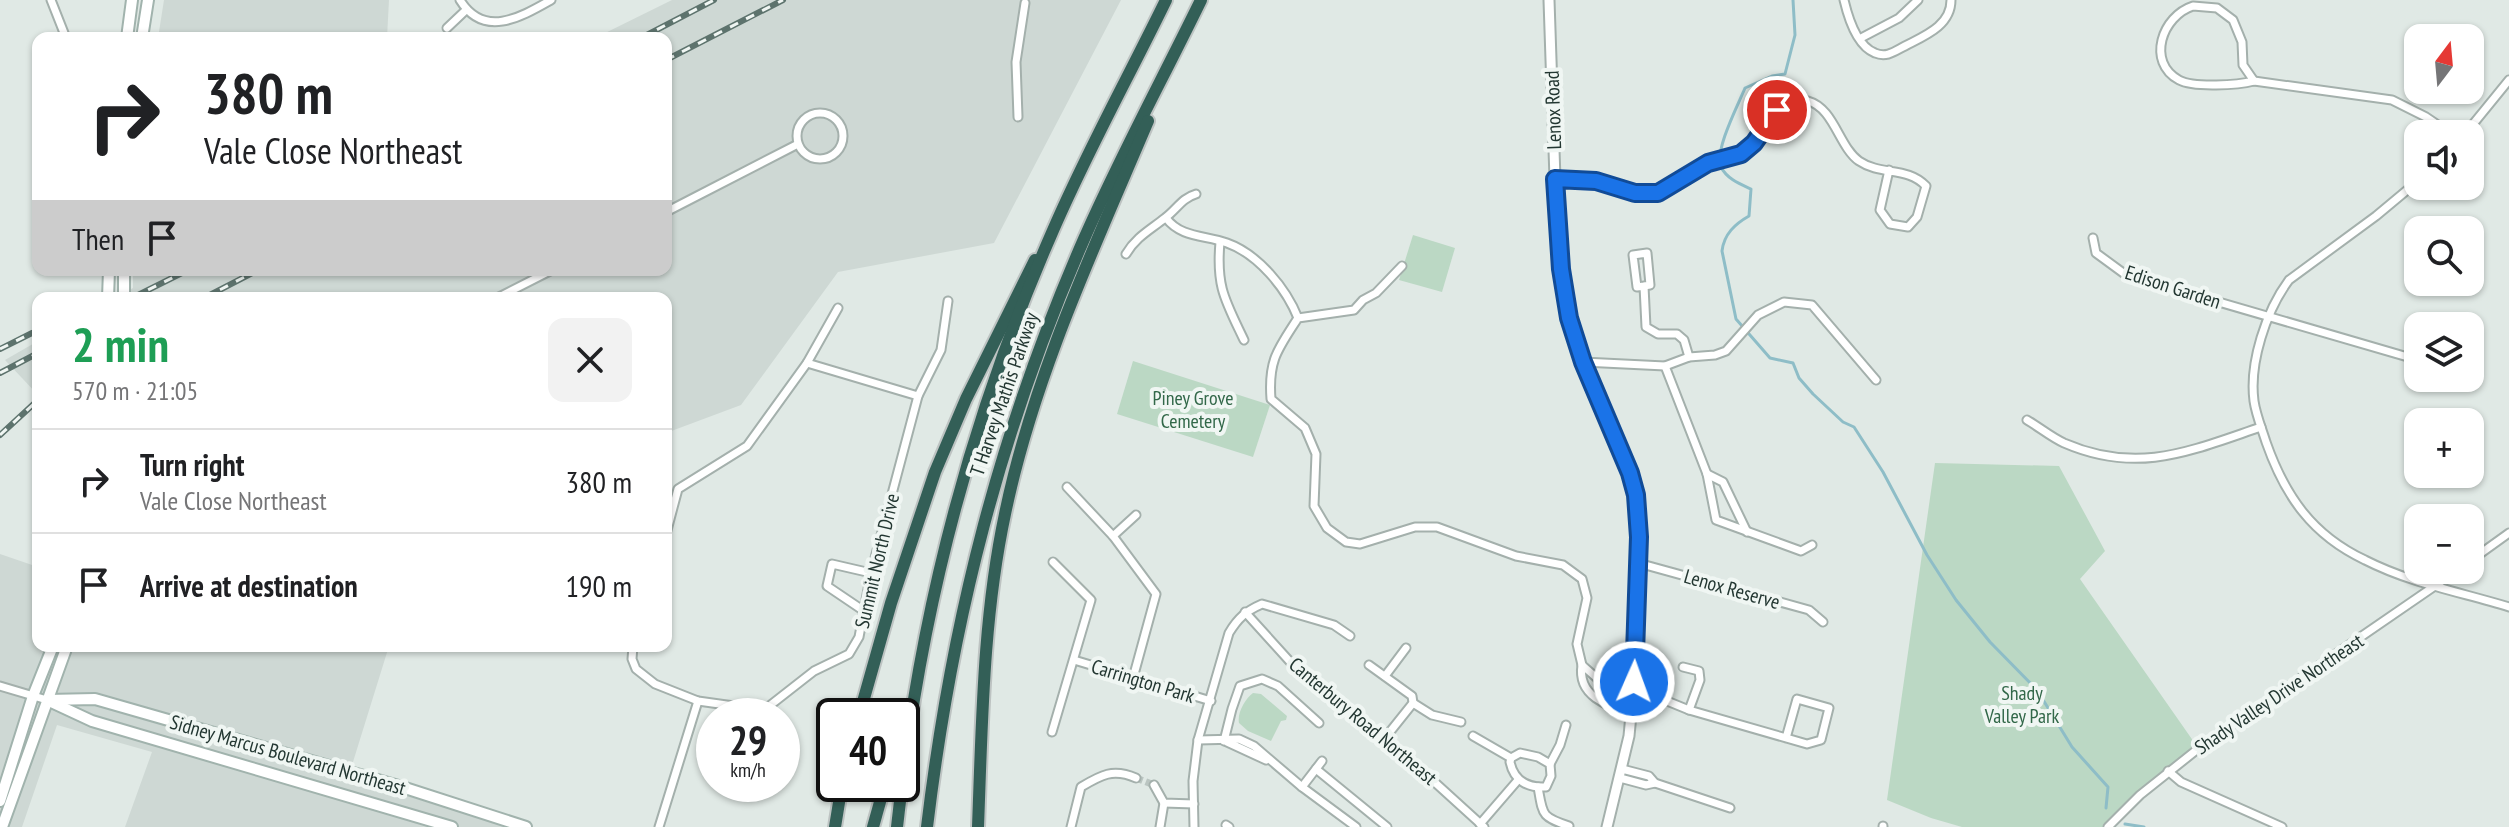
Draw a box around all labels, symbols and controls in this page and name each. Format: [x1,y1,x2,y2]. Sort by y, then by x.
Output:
north arrow [2404,24,2484,104]
map controls [2404,24,2484,584]
text: 380 m [204,57,333,129]
icon: right [72,64,176,168]
street label: Lenox Road [1539,70,1567,150]
pin [1743,76,1811,144]
icon: arrive [1755,88,1799,132]
button: sound [2404,120,2484,200]
text: Vale Close Northeast [204,127,462,174]
icon: arrive [140,216,184,260]
button: search [2404,216,2484,296]
text: Then [72,219,124,258]
street label: Edison Garden [2122,259,2224,315]
street label: T Harvey Mathis Parkway [964,308,1044,479]
button: layers [2404,312,2484,392]
text: 2 min [72,313,169,375]
button: close [548,318,632,402]
text: 570 m · 21:05 [72,374,198,407]
park label: Piney Grove Cemetery [1152,385,1234,434]
button: + [2404,408,2484,488]
text: Turn right [140,445,244,484]
icon: right [72,459,116,503]
text: 380 m [566,462,632,501]
text: Vale Close Northeast [140,484,327,517]
street label: Summit North Drive [849,491,905,631]
button: − [2404,504,2484,584]
icon: arrive [72,563,116,607]
street label: Lenox Reserve [1681,563,1783,615]
text: Arrive at destination [140,566,358,605]
text: 190 m [566,566,632,605]
street label: Shady Valley Drive Northeast [2190,627,2369,760]
position arrow [1592,640,1676,724]
street label: Canterbury Road Northeast [1284,651,1443,791]
street label: Carrington Park [1088,653,1198,709]
park label: Shady Valley Park [1984,680,2060,729]
speed limit sign: 40 [816,698,920,802]
street label: Sidney Marcus Boulevard Northeast [167,709,409,801]
text: 29 [729,714,767,766]
text: km/h [730,757,766,783]

